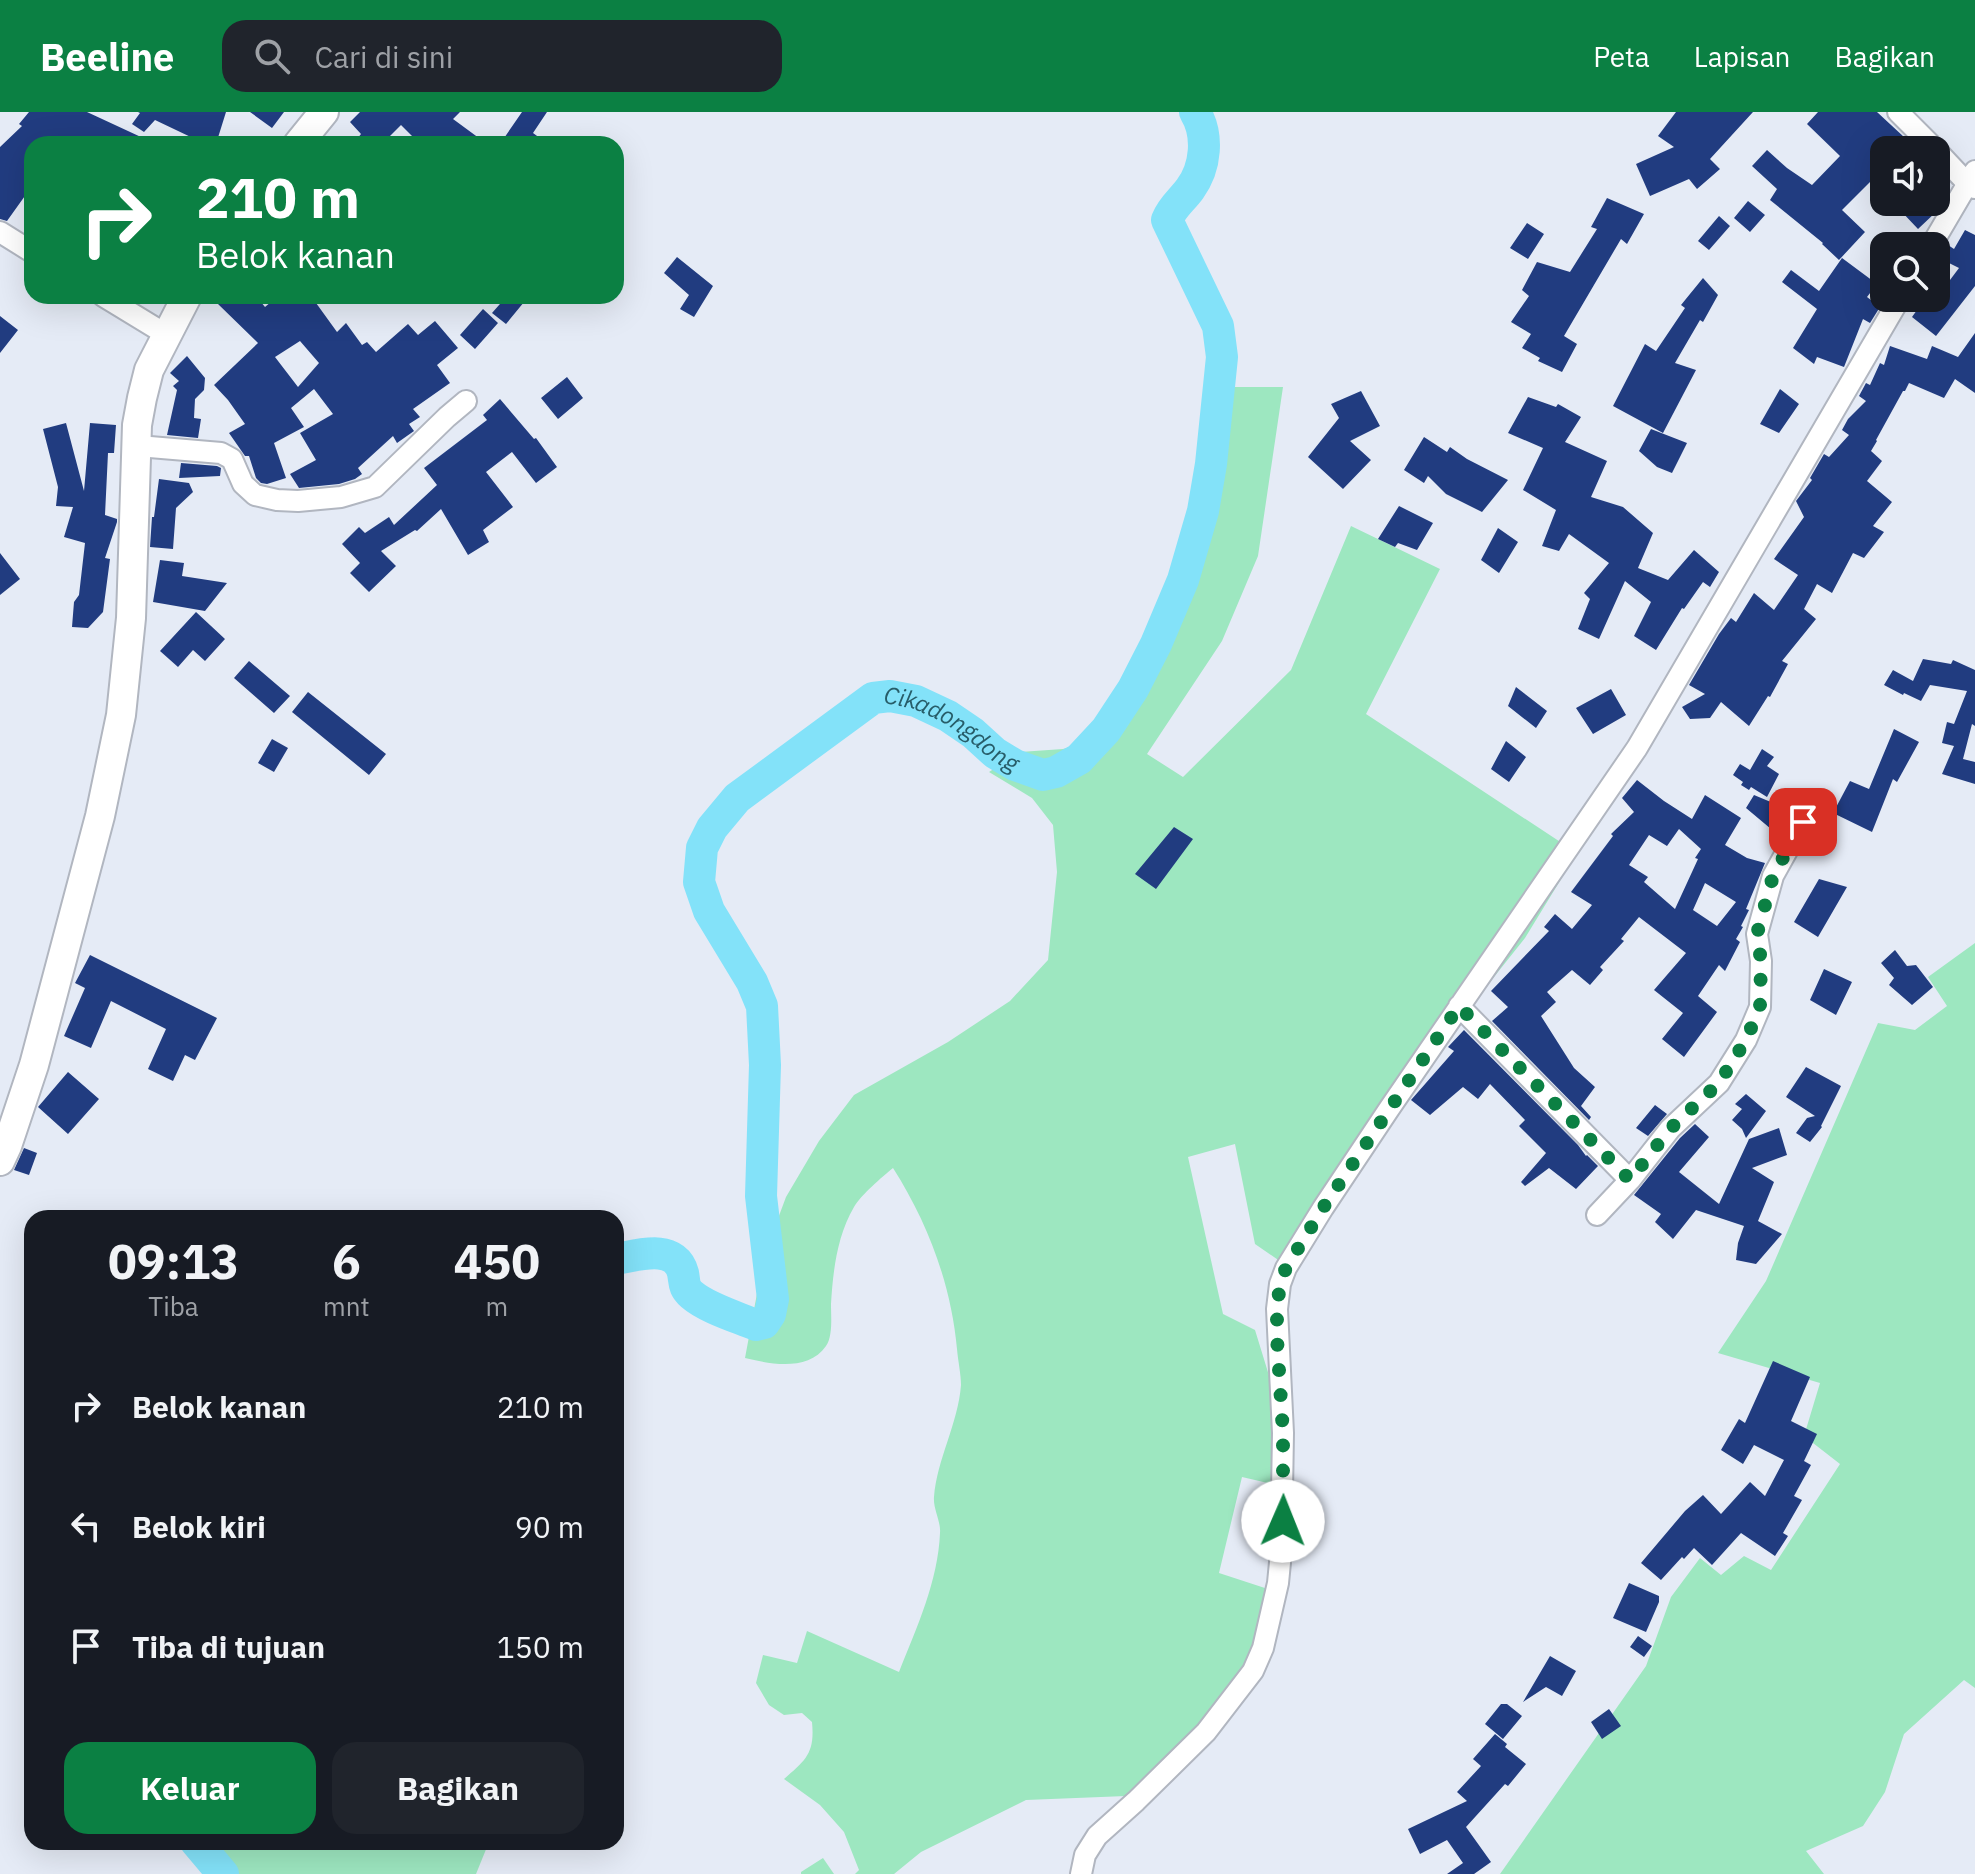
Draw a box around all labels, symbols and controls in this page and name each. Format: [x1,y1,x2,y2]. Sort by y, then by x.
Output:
search box [222,20,782,92]
text: Beeline [40,32,174,81]
icon: search [250,34,294,78]
text: Cari di sini [314,37,453,76]
text: Peta [1593,38,1650,75]
text: Lapisan [1694,38,1791,75]
text: Bagikan [1835,38,1935,75]
map controls [1870,136,1950,312]
button: sound [1870,136,1950,216]
text: 210 m [196,161,360,233]
icon: right [64,168,168,272]
text: Belok kanan [196,231,395,278]
button: search [1870,232,1950,312]
water label: Cikadongdong [881,678,1027,780]
pin [1769,788,1837,856]
icon: arrive [1781,800,1825,844]
text: 09:13 [108,1230,239,1292]
text: 6 [332,1230,361,1292]
text: 450 [454,1230,540,1292]
text: Tiba [148,1289,199,1323]
text: mnt [323,1289,370,1323]
text: m [485,1289,508,1323]
icon: right [64,1384,108,1428]
text: Belok kanan [132,1387,306,1426]
text: 210 m [497,1387,584,1426]
position arrow [1241,1479,1325,1563]
icon: left [64,1504,108,1548]
text: Belok kiri [132,1507,266,1546]
text: 90 m [515,1507,584,1546]
icon: arrive [64,1624,108,1668]
text: Tiba di tujuan [132,1627,325,1666]
text: 150 m [497,1627,584,1666]
button: Keluar [64,1742,316,1834]
button: Bagikan [332,1742,584,1834]

